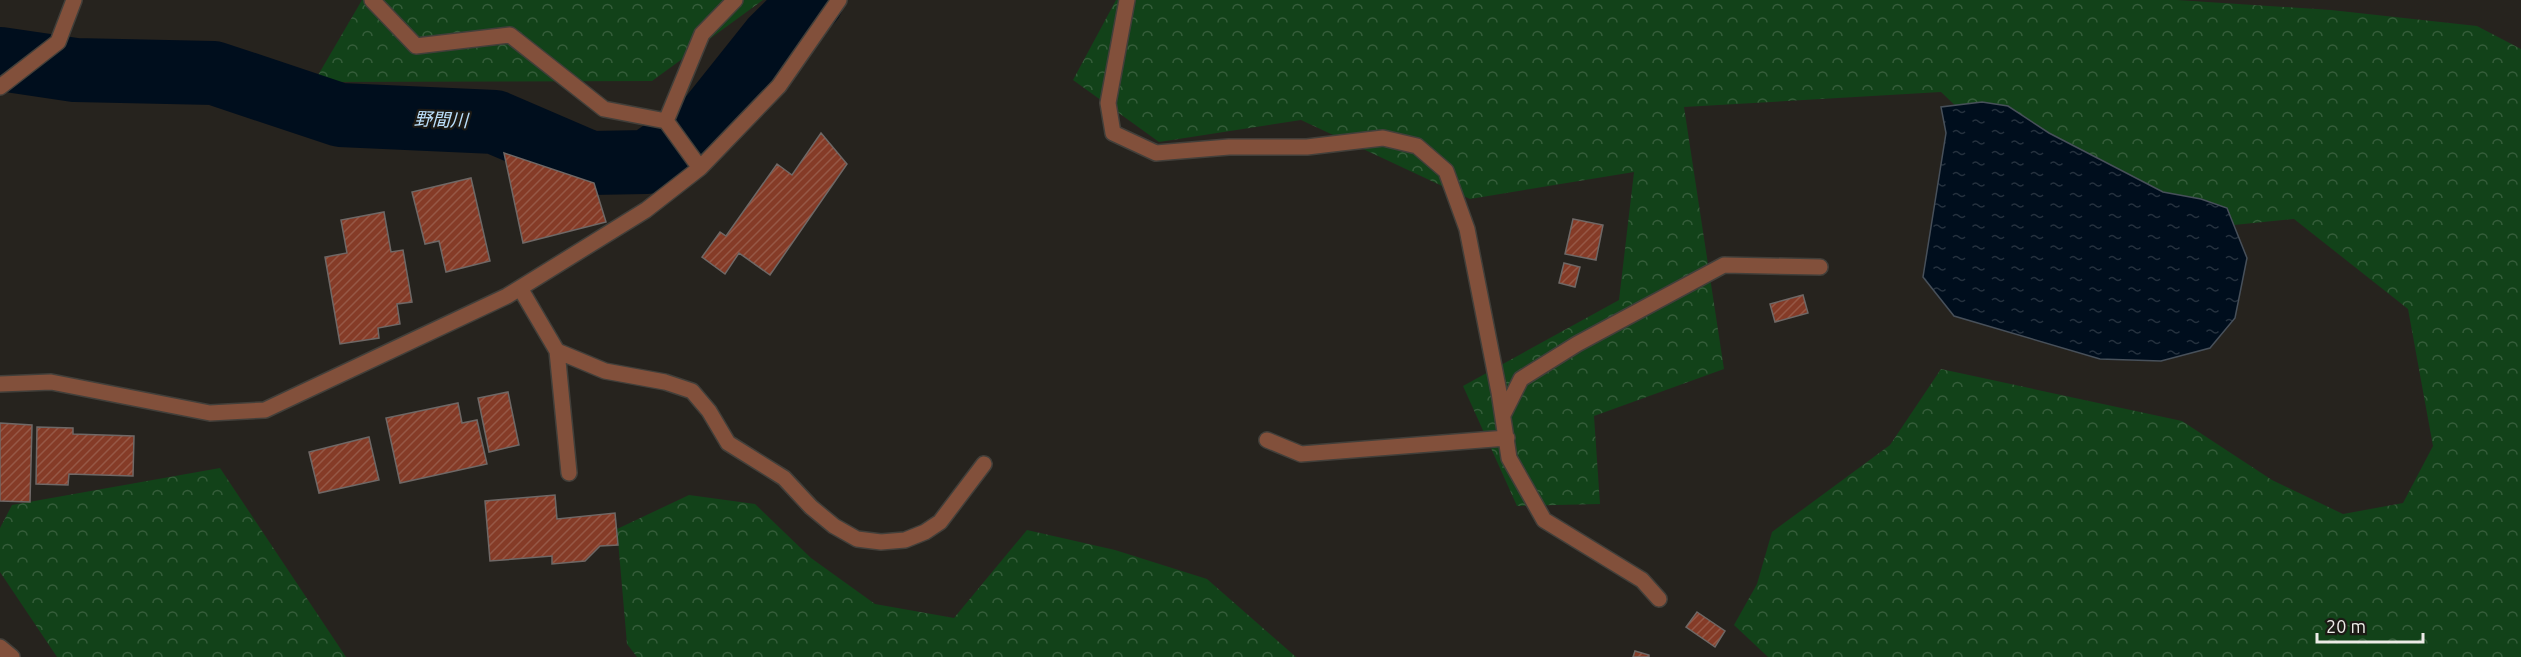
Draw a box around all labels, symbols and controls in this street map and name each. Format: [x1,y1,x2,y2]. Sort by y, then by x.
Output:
water label: 野間川 [414,108,470,130]
scale bar [2317,606,2424,644]
text: 20 m [2326,616,2366,636]

